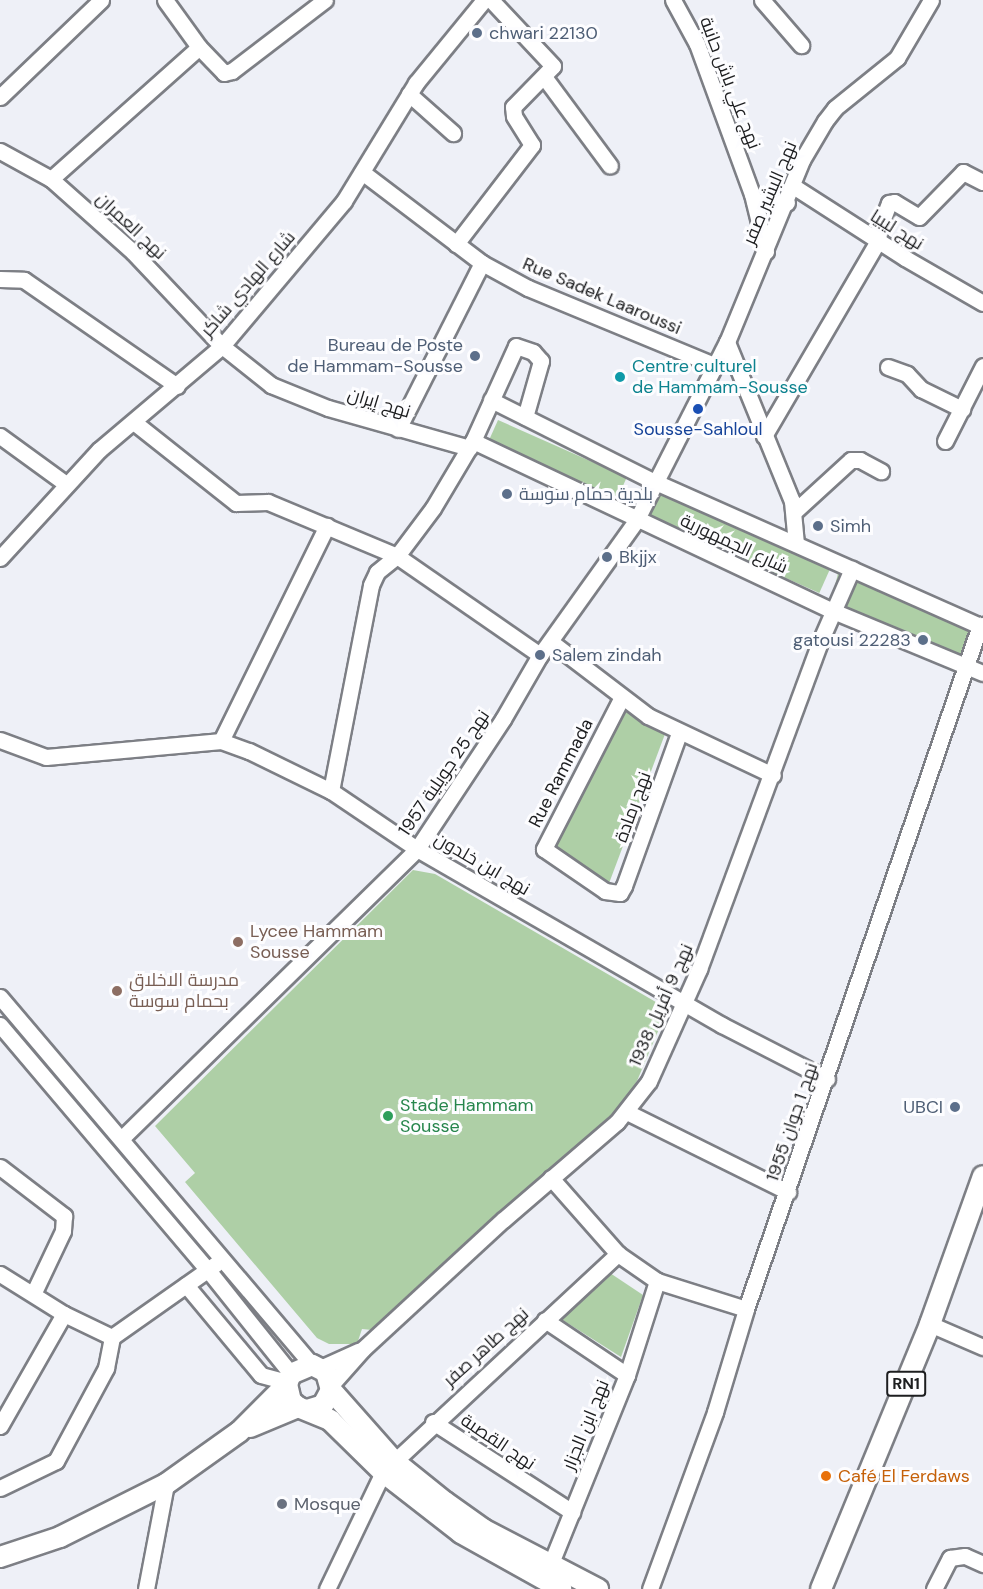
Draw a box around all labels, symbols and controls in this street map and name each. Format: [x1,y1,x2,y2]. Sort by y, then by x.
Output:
street label: نهج علي باش حانبة [695,14,765,152]
place label: chwari 22130 [489,22,598,44]
marker: chwari 22130 [470,26,484,40]
street label: نهج البشير صفر [738,138,802,248]
street label: نهج العمران [91,188,171,264]
street label: نهج ليبيا [866,205,928,255]
street label: شارع الهادي شاكر [196,227,300,341]
street label: Rue Sadek Laaroussi [519,253,685,339]
place label: Bureau de Poste de Hammam-Sousse [287,335,463,378]
marker: Bureau de Poste de Hammam-Sousse [468,349,482,363]
place label: Centre culturel de Hammam-Sousse [632,356,808,398]
marker: Centre culturel de Hammam-Sousse [613,370,627,384]
street label: نهج إيران [345,383,413,423]
marker: Sousse-Sahloul [691,402,705,416]
place label: Sousse-Sahloul [633,418,763,440]
place label: بلدية حمام سوسة [519,483,653,505]
marker: بلدية حمام سوسة [500,487,514,501]
street label: شارع الجمهورية [677,510,791,578]
place label: Simh [830,515,871,537]
marker: Simh [811,519,825,533]
place label: Bkjjx [619,546,657,568]
marker: Bkjjx [600,550,614,564]
place label: gatousi 22283 [793,629,911,651]
marker: gatousi 22283 [916,633,930,647]
place label: Salem zindah [552,644,662,666]
marker: Salem zindah [533,648,547,662]
street label: نهج 25 جويلية 1957 [394,706,494,840]
street label: Rue Rammada [524,715,598,831]
street label: نهج رمادة [610,769,656,845]
street label: نهج ابن خلدون [430,828,534,900]
place label: Lycee Hammam Sousse [250,921,383,964]
marker: Lycee Hammam Sousse [231,935,245,949]
street label: نهج 9 أفريل 1938 [624,940,698,1070]
place label: مدرسة الاخلاق بحمام سوسة [129,970,239,1012]
marker: مدرسة الاخلاق بحمام سوسة [110,984,124,998]
street label: نهج 1 جوان 1955 [762,1060,822,1184]
place label: Stade Hammam Sousse [400,1095,534,1138]
place label: UBCI [903,1096,943,1118]
marker: UBCI [948,1100,962,1114]
marker: Stade Hammam Sousse [381,1109,395,1123]
street label: نهج طاهر صفر [439,1303,533,1391]
road number: RN1 [885,1371,927,1397]
street label: نهج ابن الجزار [558,1377,614,1473]
street label: نهج القصبة [457,1409,539,1475]
place label: Café El Ferdaws [838,1465,970,1487]
marker: Café El Ferdaws [819,1469,833,1483]
place label: Mosque [294,1493,361,1515]
marker: Mosque [275,1497,289,1511]

